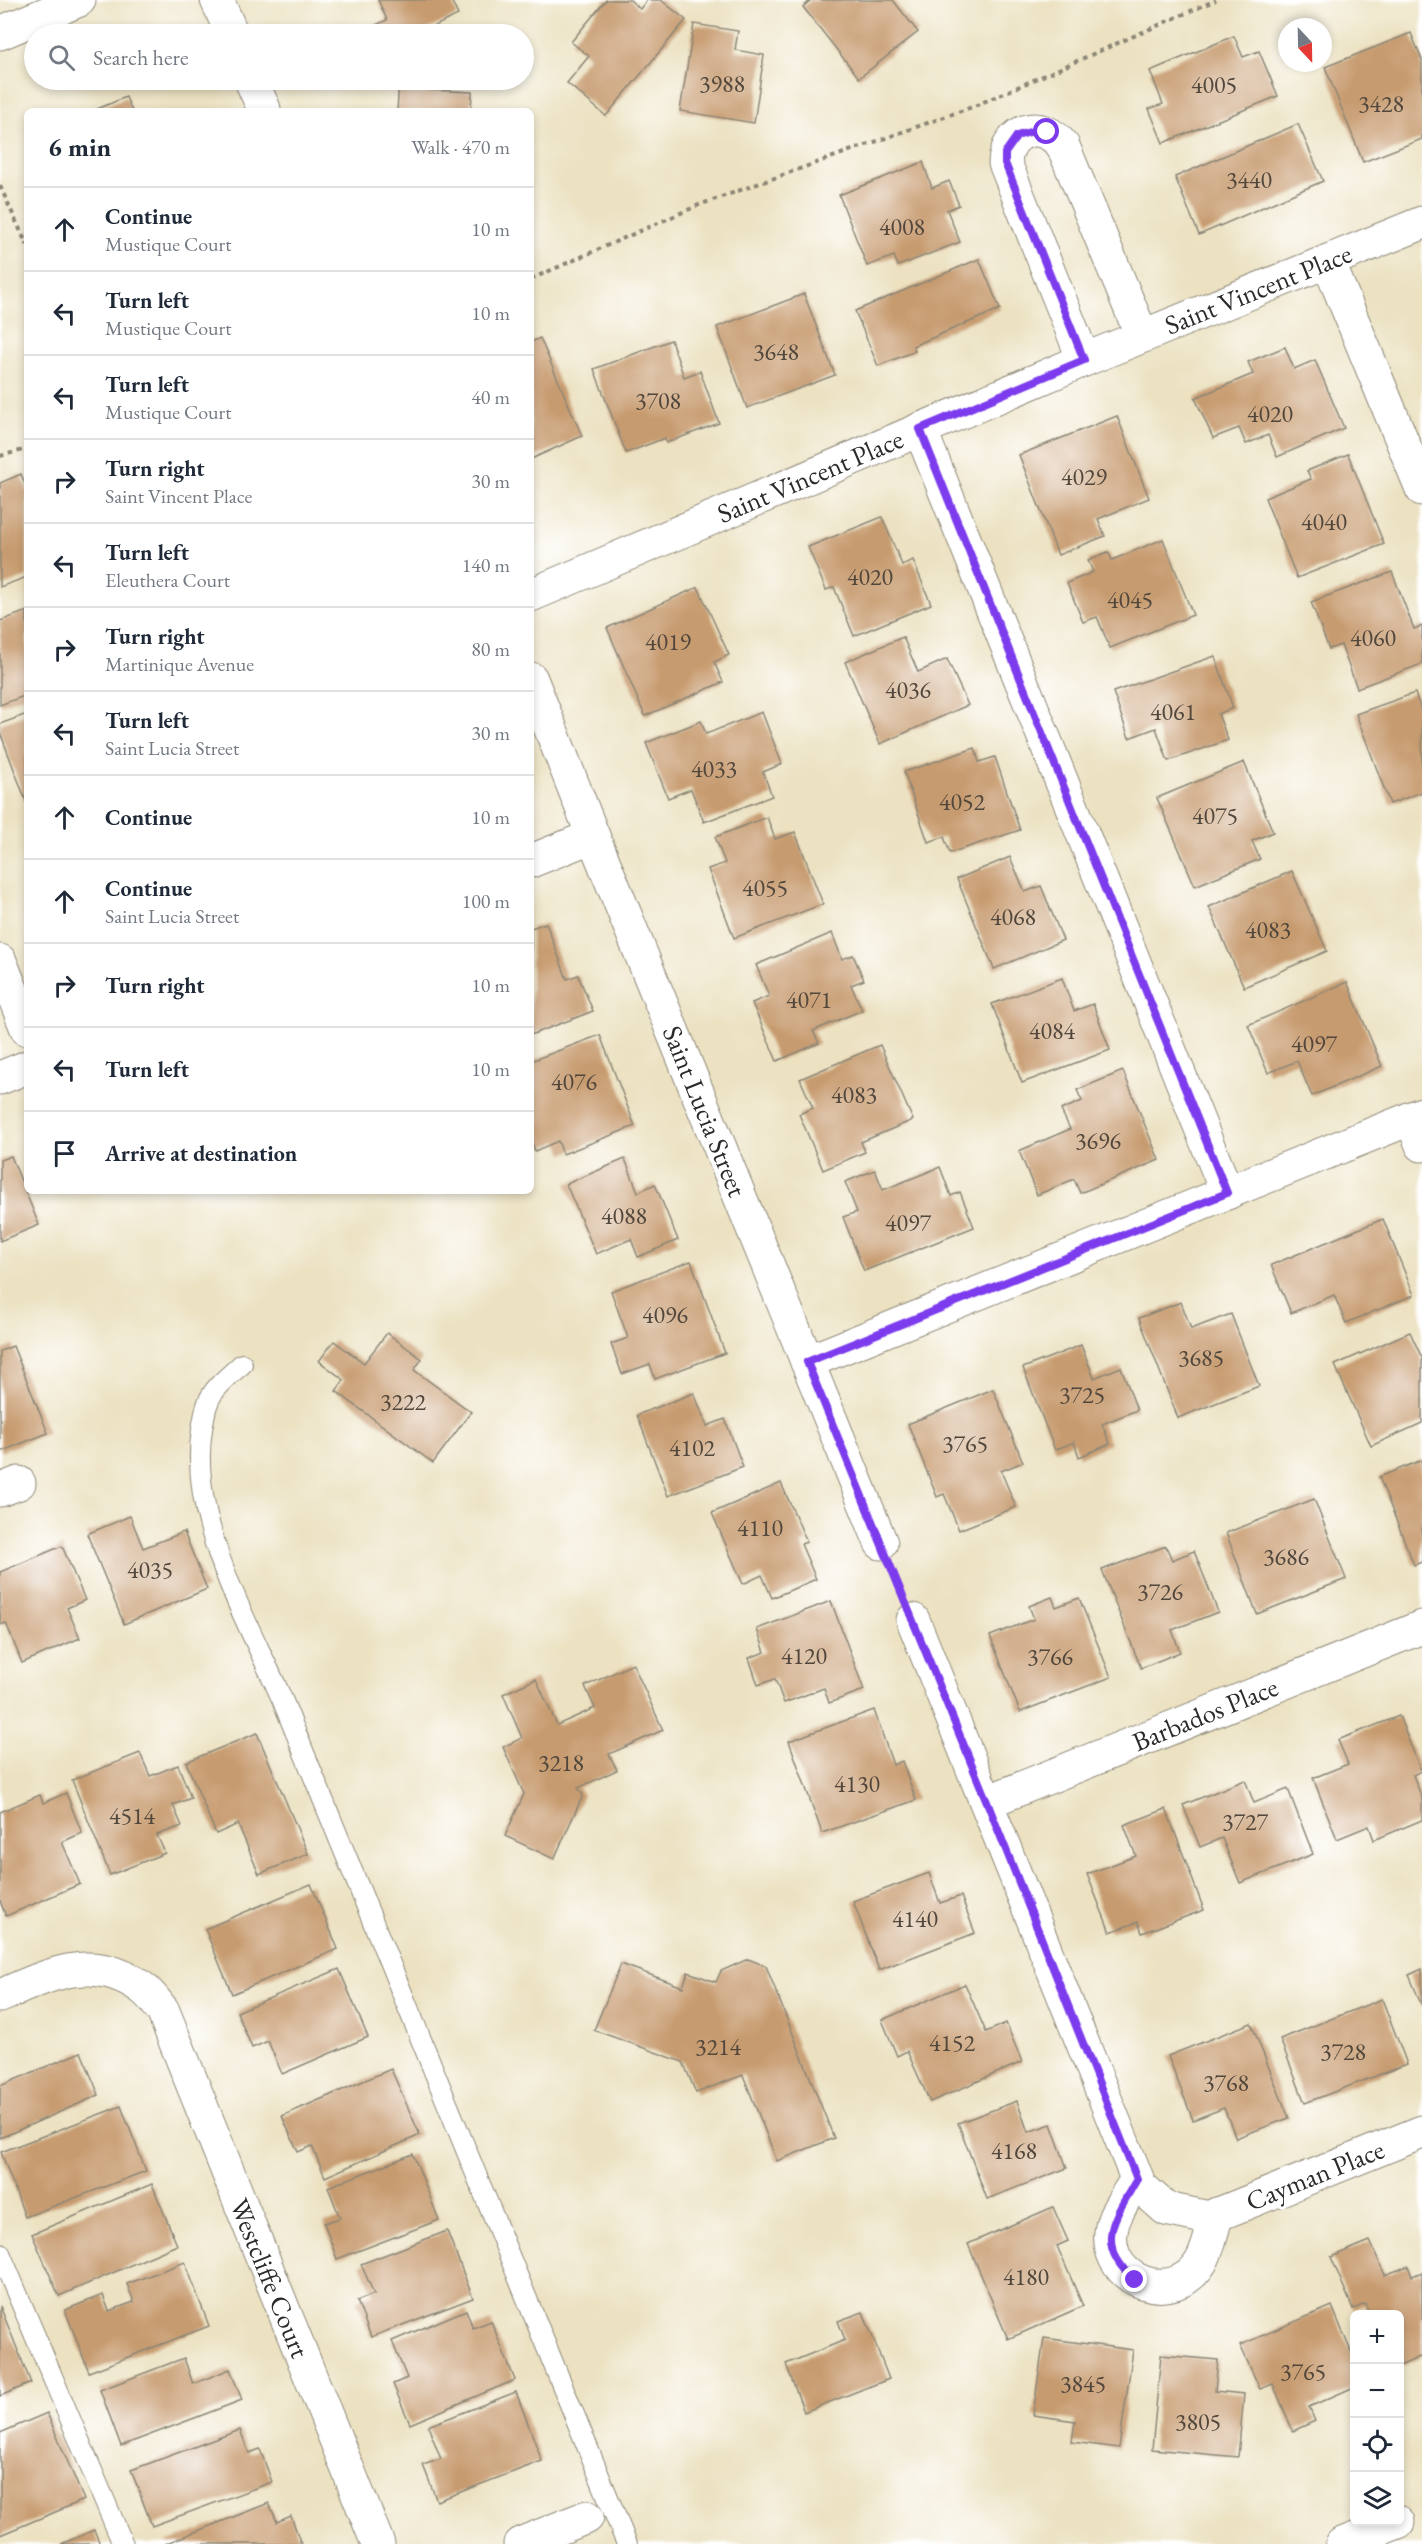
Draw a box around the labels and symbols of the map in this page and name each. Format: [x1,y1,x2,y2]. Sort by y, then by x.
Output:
north arrow [1278,18,1332,72]
house number: 3988 [699,68,745,99]
house number: 4005 [1191,69,1237,100]
house number: 3428 [1358,88,1404,119]
route start [1033,118,1059,144]
house number: 3440 [1226,164,1272,195]
house number: 4008 [879,211,925,242]
street label: Saint Vincent Place [1159,236,1357,342]
house number: 3648 [753,336,799,367]
house number: 3708 [635,385,681,416]
house number: 4020 [1247,398,1293,429]
street label: Saint Vincent Place [712,421,908,531]
house number: 4029 [1061,461,1108,492]
house number: 4040 [1301,506,1347,537]
house number: 4020 [847,561,893,592]
house number: 4045 [1107,584,1153,615]
house number: 4060 [1350,622,1396,653]
house number: 4019 [645,626,692,657]
house number: 4036 [885,674,931,705]
house number: 4061 [1150,696,1196,727]
house number: 4033 [691,753,737,784]
house number: 4052 [939,786,986,817]
house number: 4075 [1192,800,1238,831]
house number: 4055 [742,872,788,903]
house number: 4068 [990,901,1036,932]
house number: 4083 [1245,914,1291,945]
house number: 4071 [786,984,832,1015]
house number: 4084 [1029,1015,1076,1046]
street label: Saint Lucia Street [655,1020,755,1202]
house number: 4097 [1291,1028,1338,1059]
house number: 4076 [551,1066,597,1097]
house number: 4083 [831,1079,877,1110]
house number: 3696 [1075,1125,1121,1156]
house number: 4088 [601,1200,647,1231]
house number: 4097 [885,1207,932,1238]
house number: 4096 [642,1299,688,1330]
house number: 3685 [1178,1342,1224,1373]
house number: 3725 [1059,1379,1105,1410]
house number: 3222 [380,1386,427,1417]
house number: 3765 [942,1428,988,1459]
house number: 4102 [669,1432,716,1463]
house number: 4110 [737,1512,783,1543]
house number: 3686 [1263,1541,1309,1572]
house number: 4035 [127,1554,173,1585]
house number: 3726 [1137,1576,1183,1607]
house number: 4120 [781,1640,827,1671]
house number: 3766 [1027,1641,1073,1672]
street label: Barbados Place [1127,1669,1283,1759]
house number: 3218 [538,1747,584,1778]
house number: 4130 [834,1768,880,1799]
house number: 4514 [109,1800,156,1831]
house number: 3727 [1222,1806,1269,1837]
house number: 4140 [892,1903,938,1934]
house number: 4152 [929,2027,976,2058]
house number: 3214 [695,2031,742,2062]
house number: 3728 [1320,2036,1366,2067]
house number: 3768 [1203,2067,1249,2098]
street label: Cayman Place [1241,2131,1389,2219]
house number: 4168 [991,2135,1037,2166]
street label: Westcliffe Court [222,2193,318,2363]
house number: 4180 [1003,2261,1049,2292]
route end [1121,2266,1147,2292]
house number: 3765 [1280,2356,1326,2387]
house number: 3845 [1060,2368,1106,2399]
house number: 3805 [1175,2406,1221,2437]

